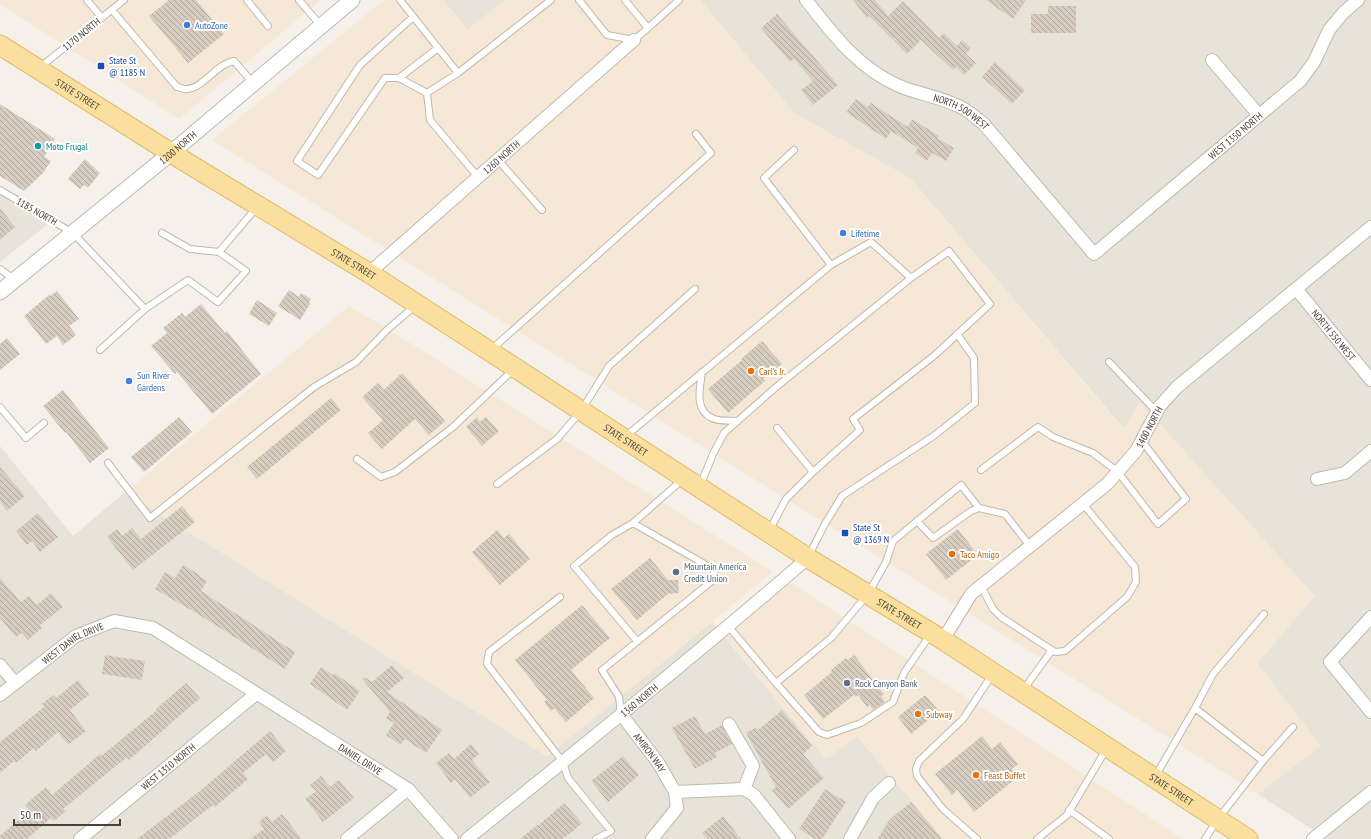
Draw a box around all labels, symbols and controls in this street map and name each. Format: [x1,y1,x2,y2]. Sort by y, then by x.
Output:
street label: 1170 NORTH [60,15,103,54]
place label: AutoZone [195,19,228,32]
marker: AutoZone [182,20,192,30]
place label: State St @ 1185 N [109,54,145,79]
marker: State St @ 1185 N [96,61,106,71]
street label: STATE STREET [53,76,103,114]
street label: NORTH 500 WEST [932,91,992,133]
street label: WEST 1350 NORTH [1206,109,1265,162]
street label: 1200 NORTH [156,128,199,167]
street label: 1260 NORTH [480,137,523,177]
place label: Moto Frugal [46,140,88,153]
marker: Moto Frugal [33,141,43,151]
street label: 1185 NORTH [14,195,60,228]
place label: Lifetime [851,227,880,240]
marker: Lifetime [838,228,848,238]
street label: STATE STREET [329,246,379,283]
street label: NORTH 550 WEST [1309,307,1359,364]
place label: Carl's Jr. [759,365,786,378]
marker: Carl's Jr. [746,366,756,376]
place label: Sun River Gardens [137,369,170,394]
marker: Sun River Gardens [124,376,134,386]
street label: 1400 NORTH [1133,404,1166,450]
street label: STATE STREET [601,421,650,459]
place label: State St @ 1369 N [853,521,889,546]
marker: State St @ 1369 N [840,528,850,538]
place label: Taco Amigo [960,548,999,561]
marker: Taco Amigo [947,549,957,559]
place label: Mountain America Credit Union [684,560,746,585]
marker: Mountain America Credit Union [671,567,681,577]
street label: STATE STREET [874,595,924,633]
street label: WEST DANIEL DRIVE [39,620,106,667]
place label: Rock Canyon Bank [855,677,918,690]
marker: Rock Canyon Bank [842,678,852,688]
street label: 1360 NORTH [618,681,661,720]
place label: Subway [926,708,953,721]
marker: Subway [913,709,923,719]
street label: AMIRON WAY [631,730,669,775]
street label: WEST 1310 NORTH [138,741,198,793]
street label: DANIEL DRIVE [336,741,384,778]
place label: Feast Buffet [984,769,1026,782]
marker: Feast Buffet [971,770,981,780]
street label: STATE STREET [1147,770,1196,809]
scale bar [14,801,120,827]
text: 50 m [20,807,41,822]

